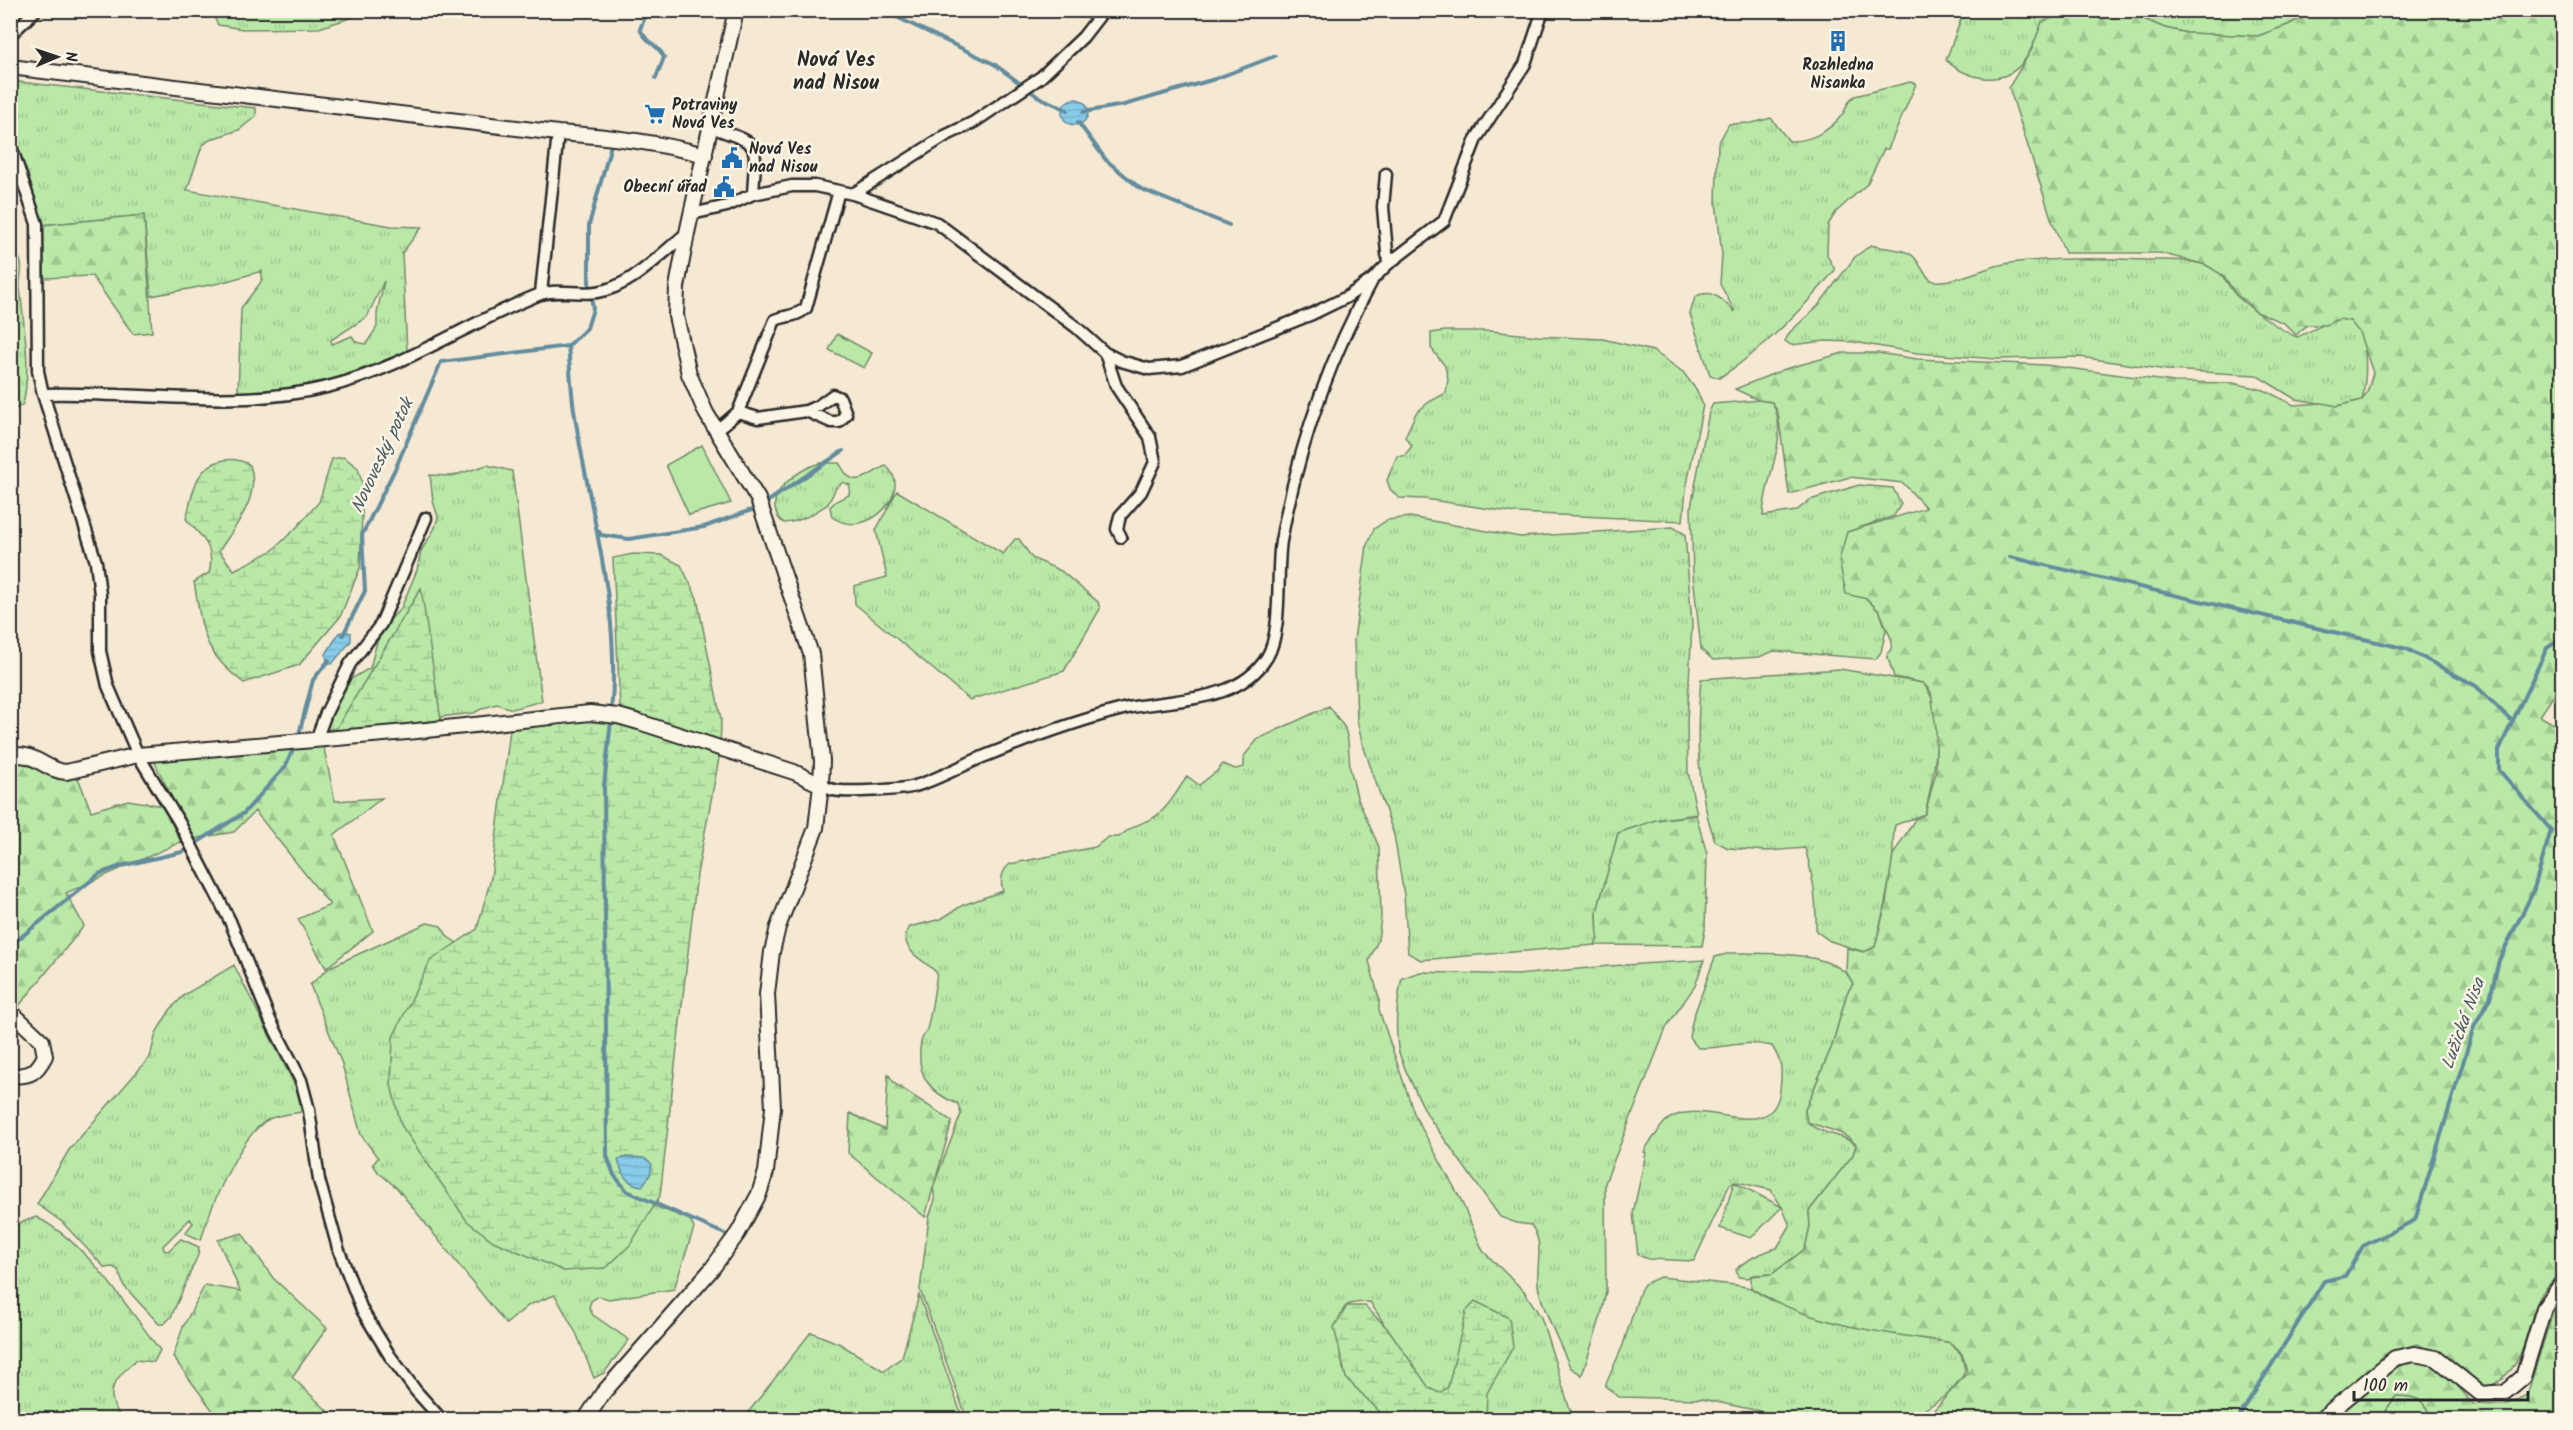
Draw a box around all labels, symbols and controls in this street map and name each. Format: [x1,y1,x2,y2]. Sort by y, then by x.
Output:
north arrow [27,27,87,87]
building icon: Rozhledna Nisanka [1826,29,1850,53]
district label: Nová Ves nad Nisou [793,45,879,100]
text: N [58,51,83,62]
place label: Rozhledna Nisanka [1802,53,1874,96]
place label: Potraviny Nová Ves [672,93,738,136]
supermarket icon: Potraviny Nová Ves [643,102,667,126]
place label: Nová Ves nad Nisou [749,137,818,180]
public building icon: Nová Ves nad Nisou [720,146,744,170]
place label: Obecní úřad [624,175,707,200]
public building icon: Obecní úřad [712,175,736,199]
water label: Novoveský potok [344,391,423,518]
water label: Lužická Nisa [2434,973,2494,1074]
scale bar [2354,1364,2528,1402]
text: 100 m [2363,1372,2408,1401]

